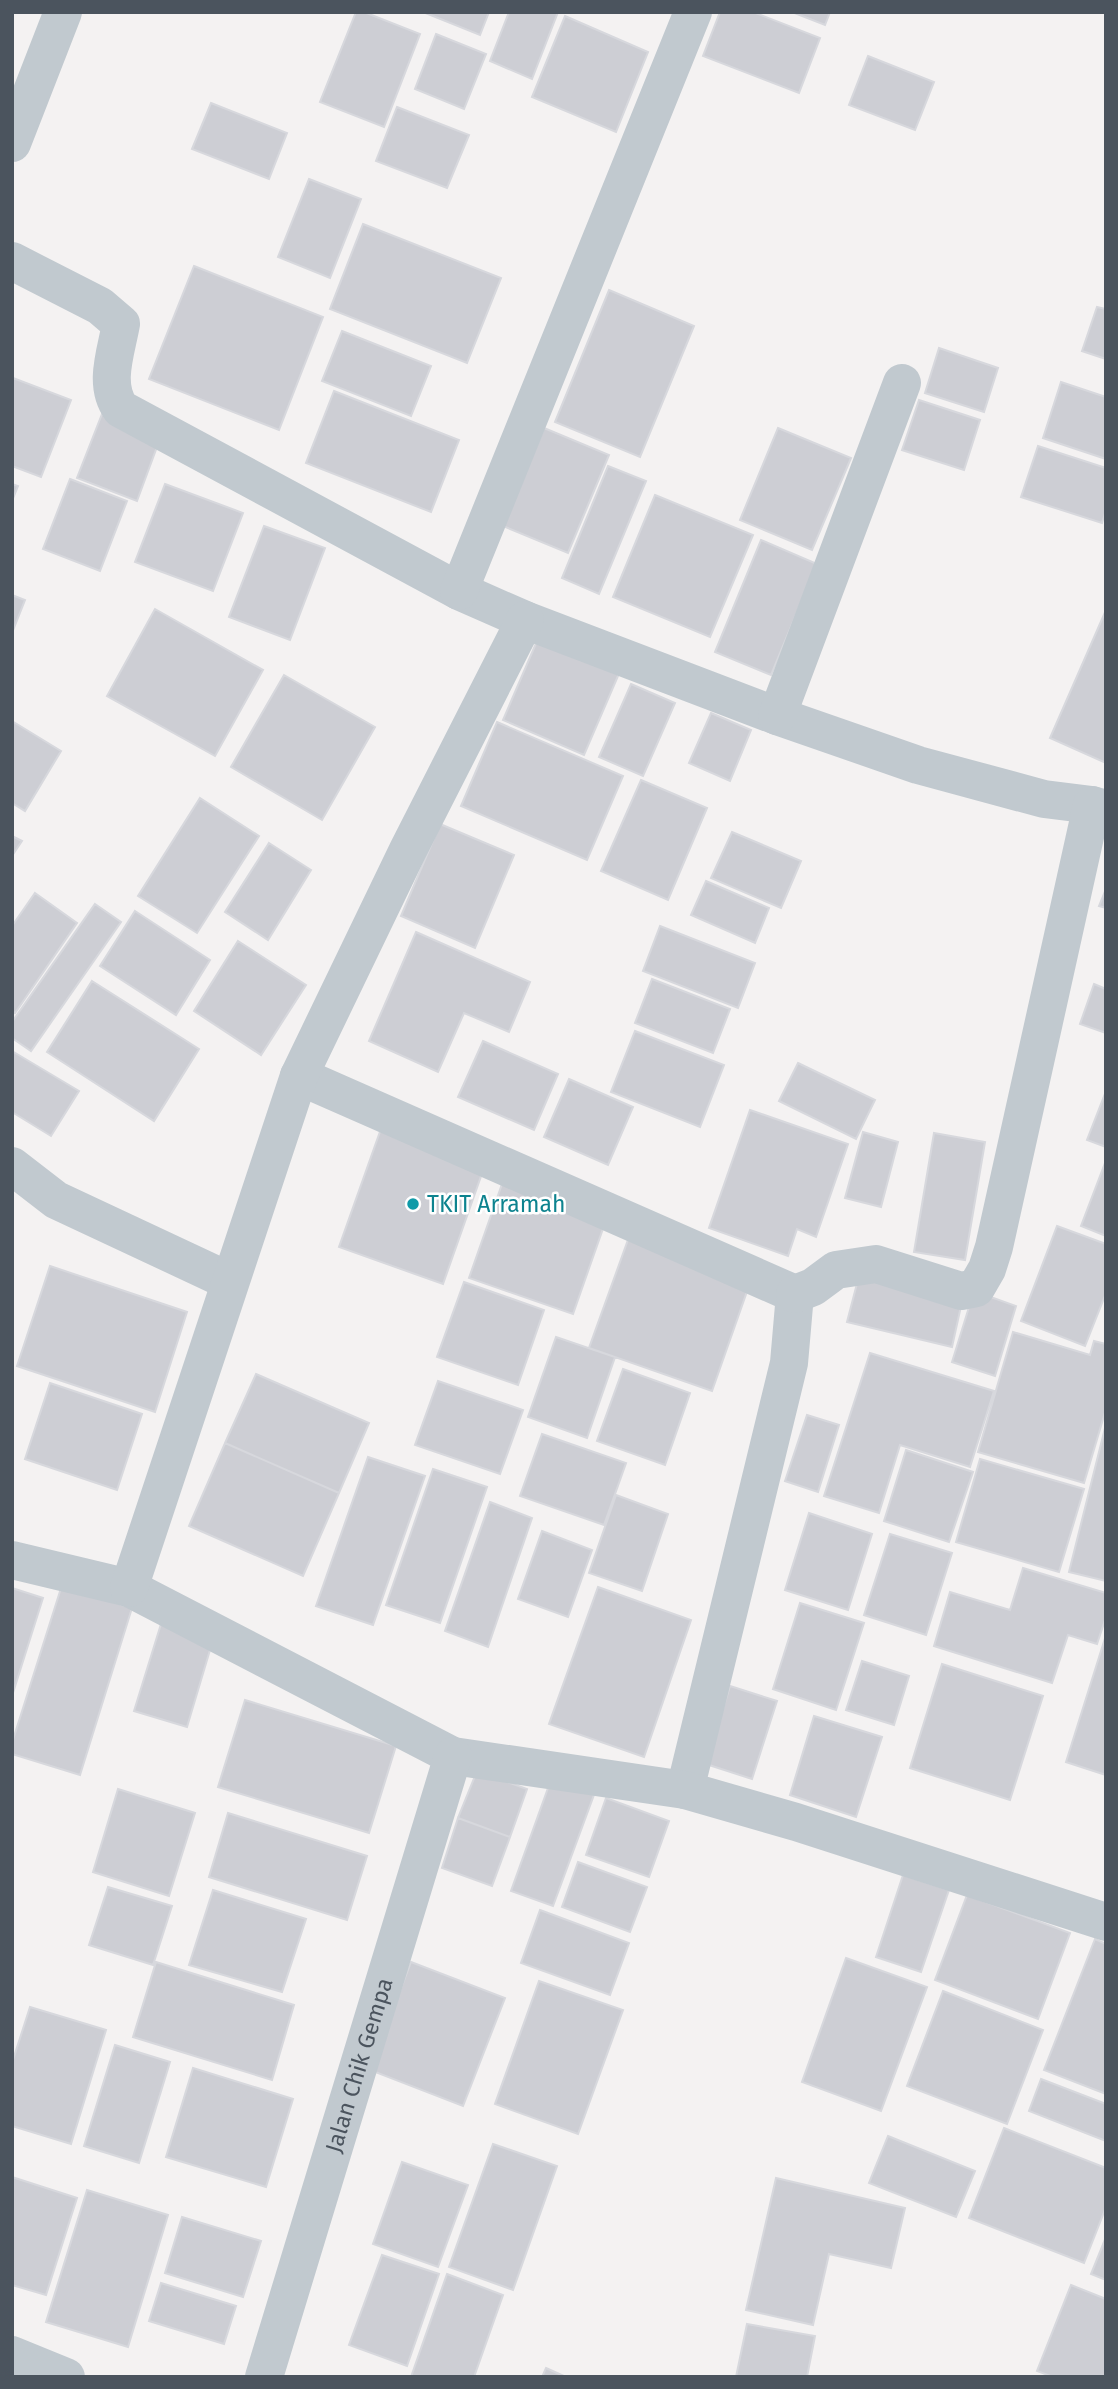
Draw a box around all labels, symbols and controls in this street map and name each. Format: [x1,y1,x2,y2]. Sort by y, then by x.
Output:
place label: TKIT Arramah [427,1190,566,1218]
marker: TKIT Arramah [405,1196,421,1212]
street label: Jalan Chik Gempa [319,1974,399,2156]

